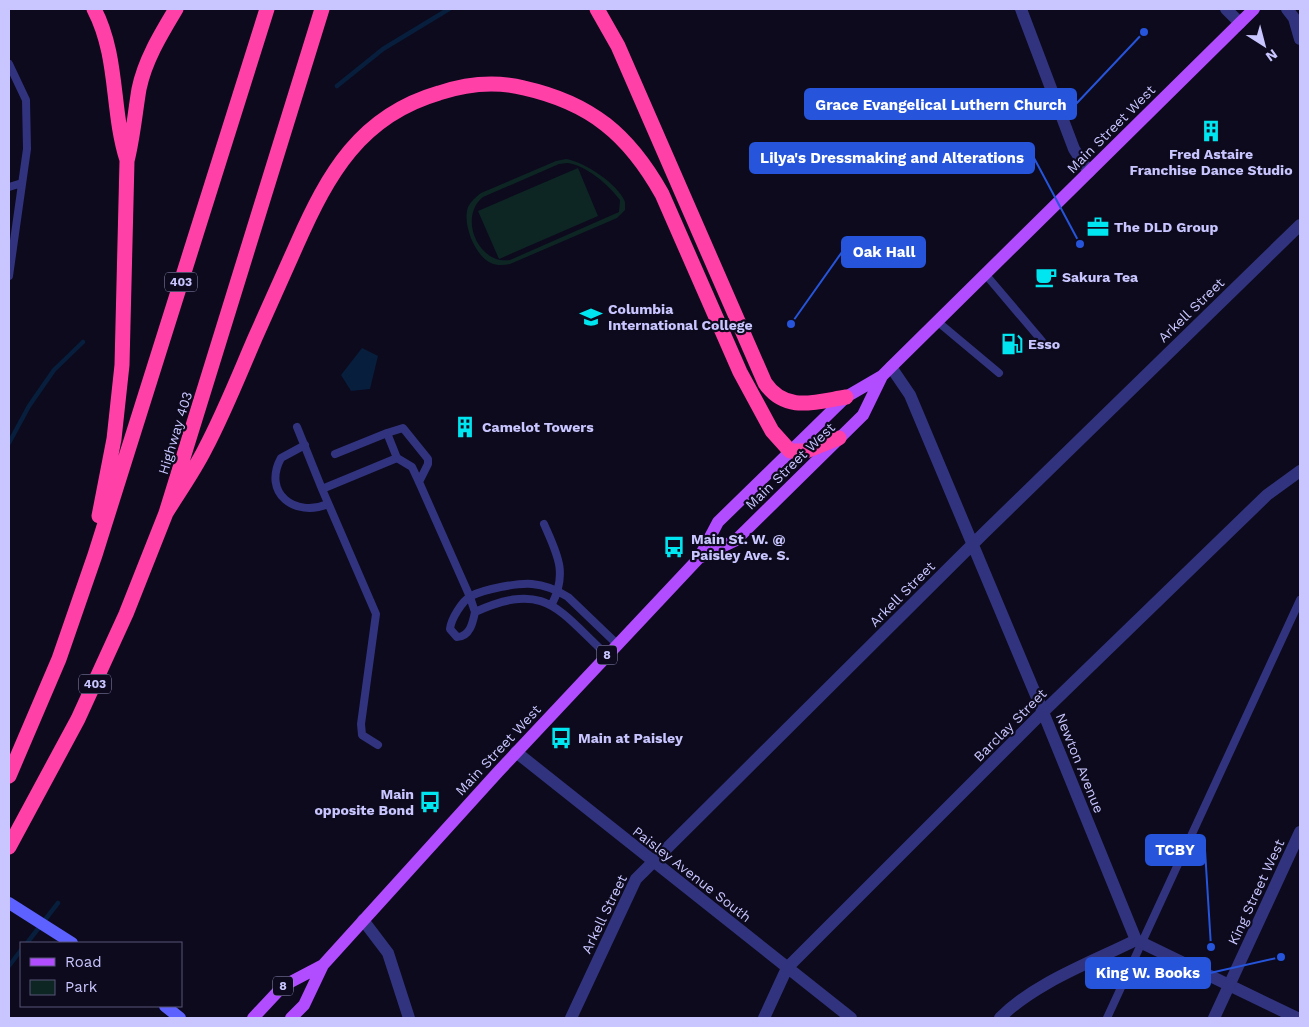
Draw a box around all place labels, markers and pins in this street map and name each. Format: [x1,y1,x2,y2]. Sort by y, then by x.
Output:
callout: Grace Evangelical Luthern Church [805,89,1076,119]
building icon: Fred Astaire Franchise Dance Studio [1198,118,1224,144]
callout: Lilya's Dressmaking and Alterations [750,143,1034,173]
place label: Fred Astaire Franchise Dance Studio [1129,146,1293,178]
office icon: The DLD Group [1085,214,1111,240]
place label: The DLD Group [1114,219,1218,235]
callout: Oak Hall [842,237,925,267]
cafe icon: Sakura Tea [1033,264,1059,290]
place label: Sakura Tea [1062,269,1139,285]
place label: Columbia International College [608,301,753,333]
school or university icon: Columbia International College [578,304,604,330]
fuel station icon: Esso [999,331,1025,357]
place label: Esso [1028,336,1060,352]
building icon: Camelot Towers [452,414,478,440]
place label: Camelot Towers [482,419,594,435]
place label: Main St. W. @ Paisley Ave. S. [691,531,789,563]
bus stop icon: Main St. W. @ Paisley Ave. S. [661,534,687,560]
bus stop icon: Main at Paisley [548,725,574,751]
place label: Main at Paisley [578,730,683,746]
place label: Main opposite Bond [314,786,414,818]
bus stop icon: Main opposite Bond [417,789,443,815]
callout: TCBY [1146,835,1205,865]
callout: King W. Books [1086,958,1210,988]

